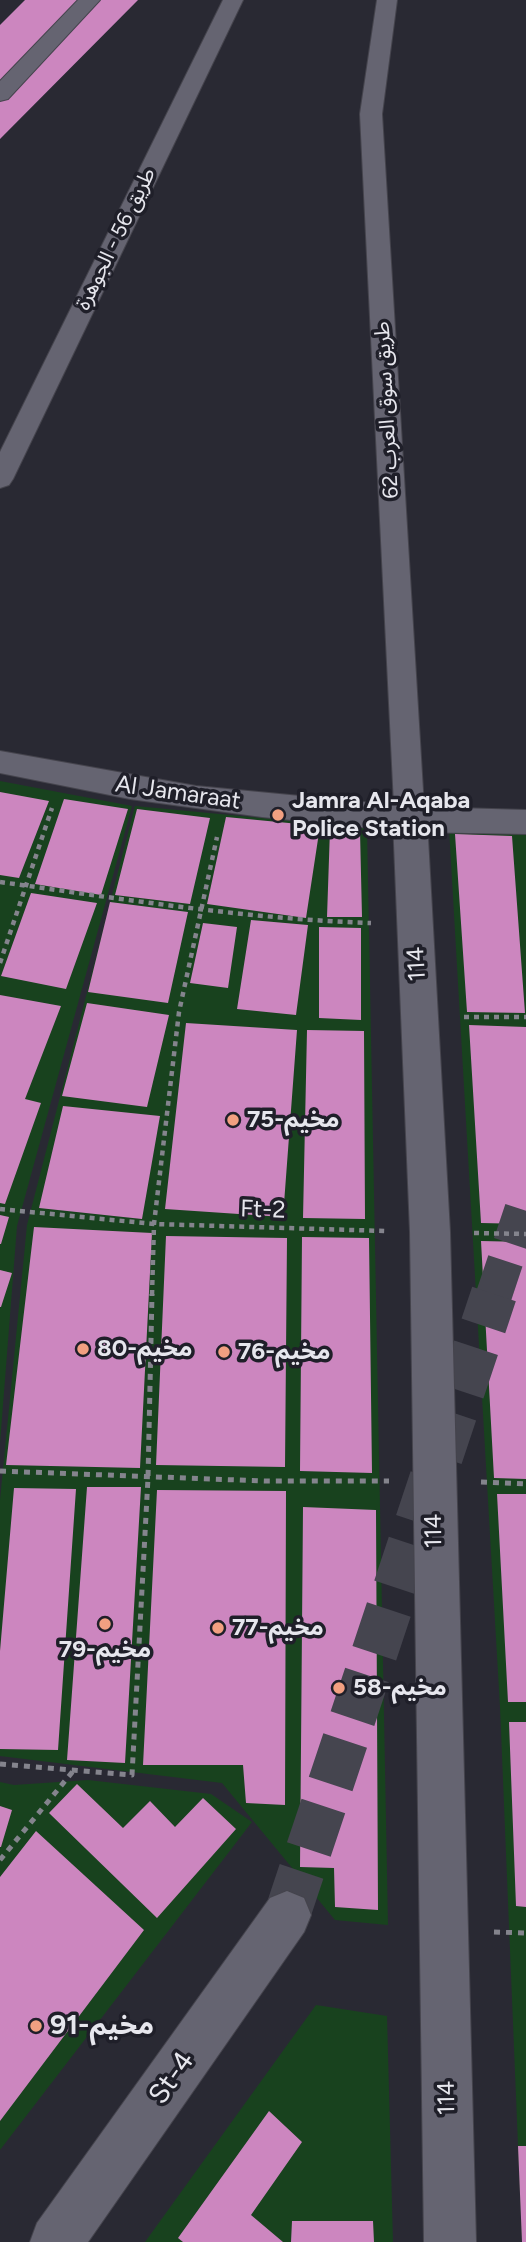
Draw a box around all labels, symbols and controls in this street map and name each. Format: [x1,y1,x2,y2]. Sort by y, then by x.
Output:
street label: طريق 56 - الجوهرة [71,164,161,314]
street label: طريق سوق العرب 62 [370,321,404,499]
street label: Al Jamaraat [113,770,243,816]
place label: Jamra Al-Aqaba Police Station [292,787,470,843]
marker: Jamra Al-Aqaba Police Station [270,807,286,823]
street label: 114 [402,946,432,982]
place label: مخيم-75 [247,1106,339,1134]
marker: مخيم-75 [225,1112,241,1128]
street label: Ft-2 [240,1195,286,1225]
place label: مخيم-80 [97,1335,192,1363]
place label: مخيم-76 [238,1338,330,1366]
marker: مخيم-80 [75,1341,91,1357]
marker: مخيم-76 [216,1344,232,1360]
street label: 114 [419,1513,449,1549]
place label: مخيم-77 [232,1614,324,1642]
marker: مخيم-79 [97,1616,113,1632]
marker: مخيم-77 [210,1620,226,1636]
place label: مخيم-79 [59,1636,151,1664]
place label: مخيم-58 [353,1674,447,1702]
marker: مخيم-58 [331,1680,347,1696]
place label: مخيم-91 [50,2009,154,2043]
marker: مخيم-91 [28,2018,44,2034]
street label: St-4 [142,2045,202,2111]
street label: 114 [432,2080,462,2116]

